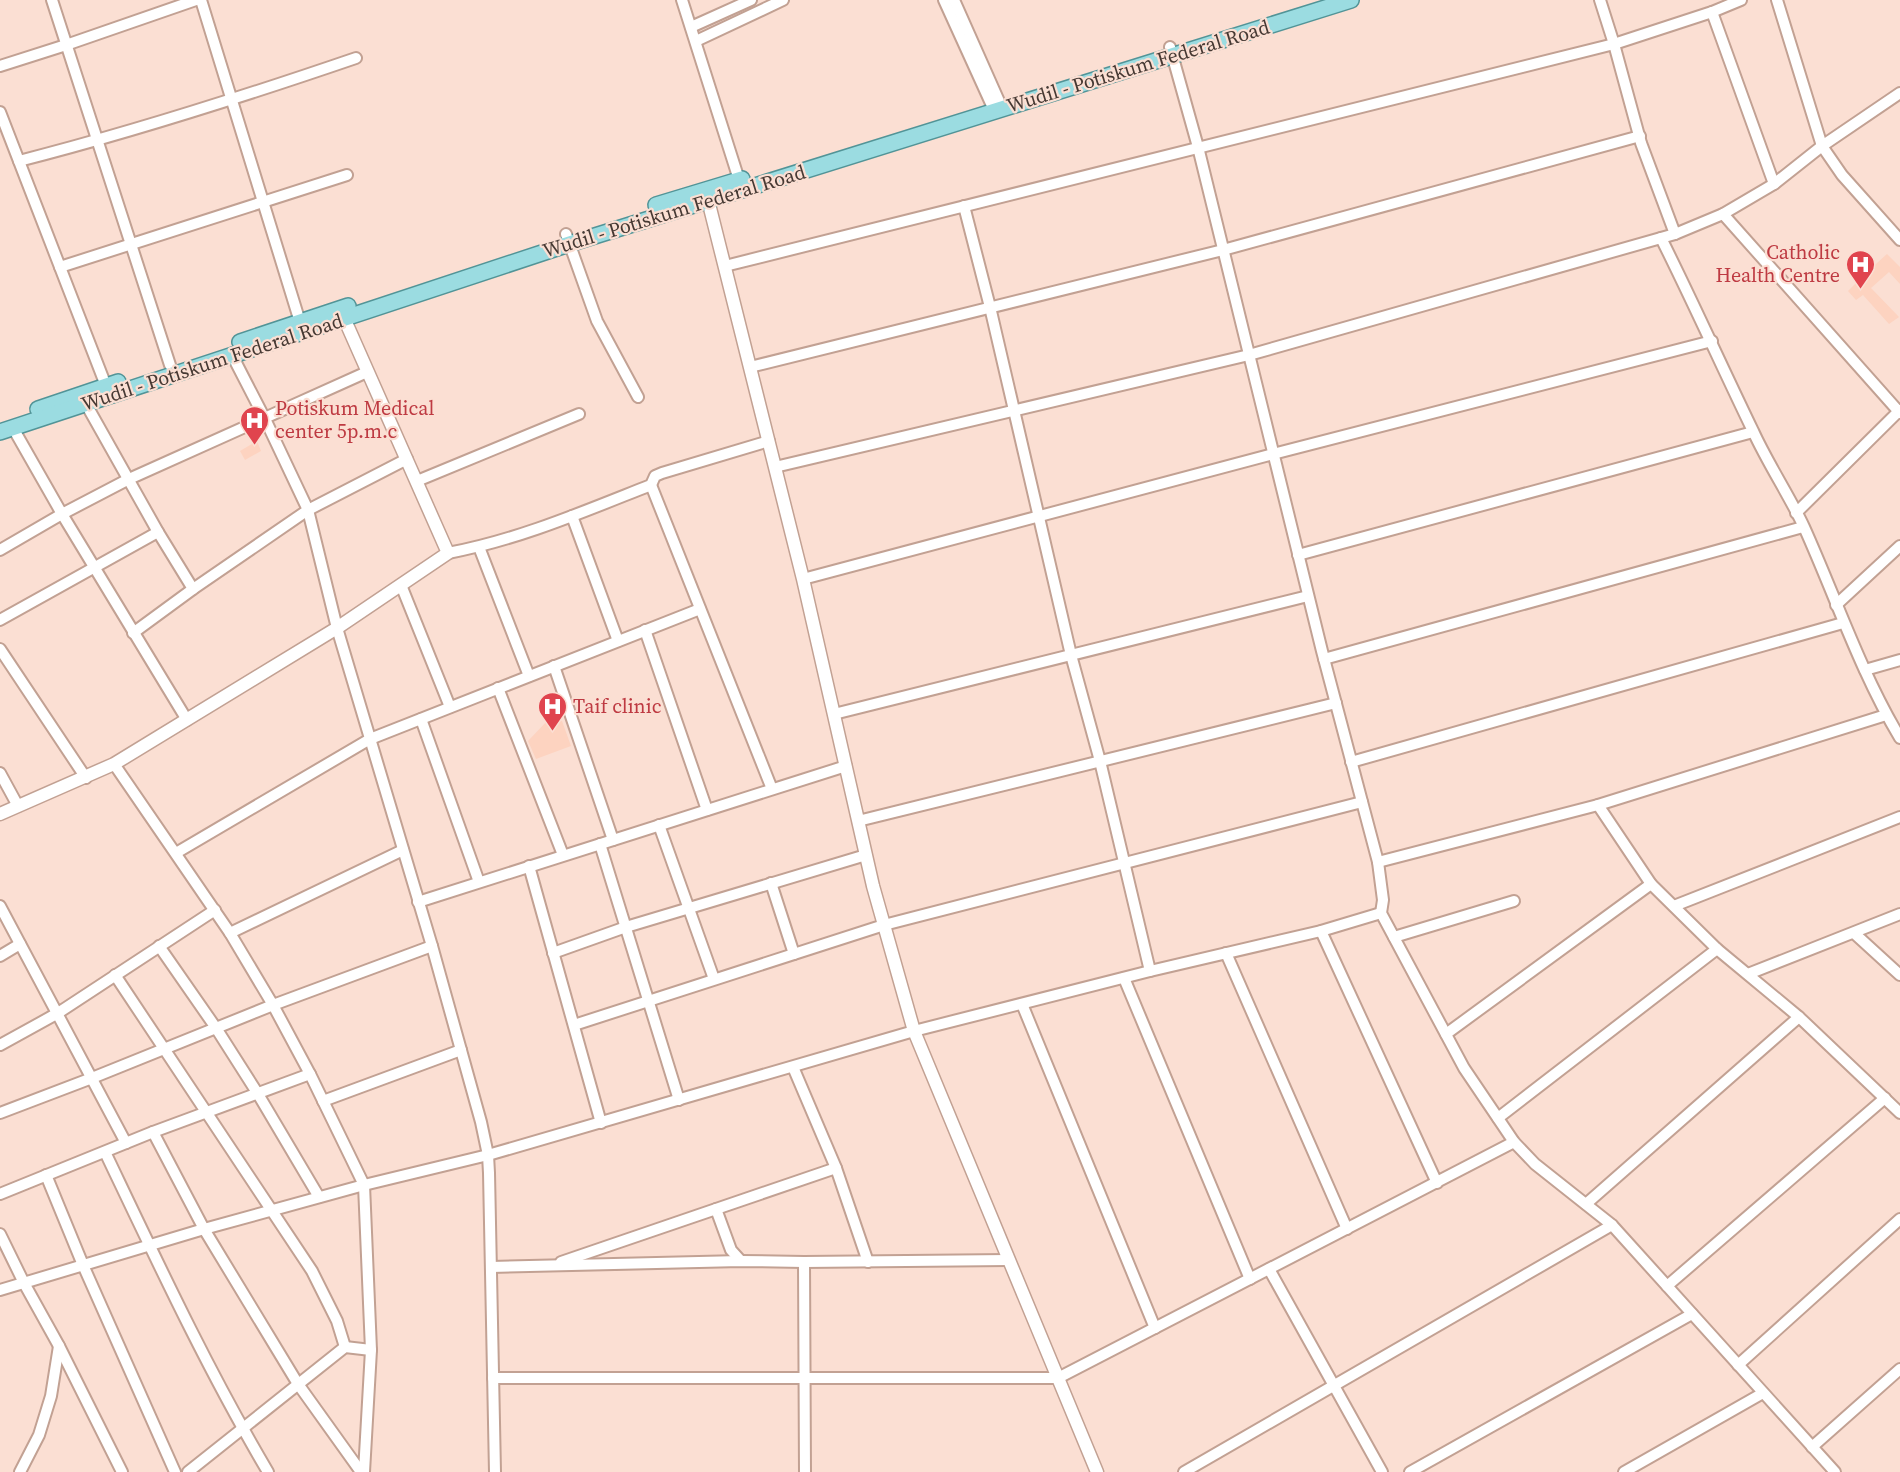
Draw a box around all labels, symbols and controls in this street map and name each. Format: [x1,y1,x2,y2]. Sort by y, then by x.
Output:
street label: Wudil - Potiskum Federal Road [1003,12,1274,119]
street label: Wudil - Potiskum Federal Road [539,157,810,264]
place label: Catholic Health Centre [1716,238,1840,289]
hospital icon: Catholic Health Centre [1845,248,1877,290]
street label: Wudil - Potiskum Federal Road [77,306,347,418]
place label: Potiskum Medical center 5p.m.c [275,394,434,445]
hospital icon: Potiskum Medical center 5p.m.c [238,404,270,446]
hospital icon: Taif clinic [536,690,568,732]
place label: Taif clinic [573,692,662,720]

